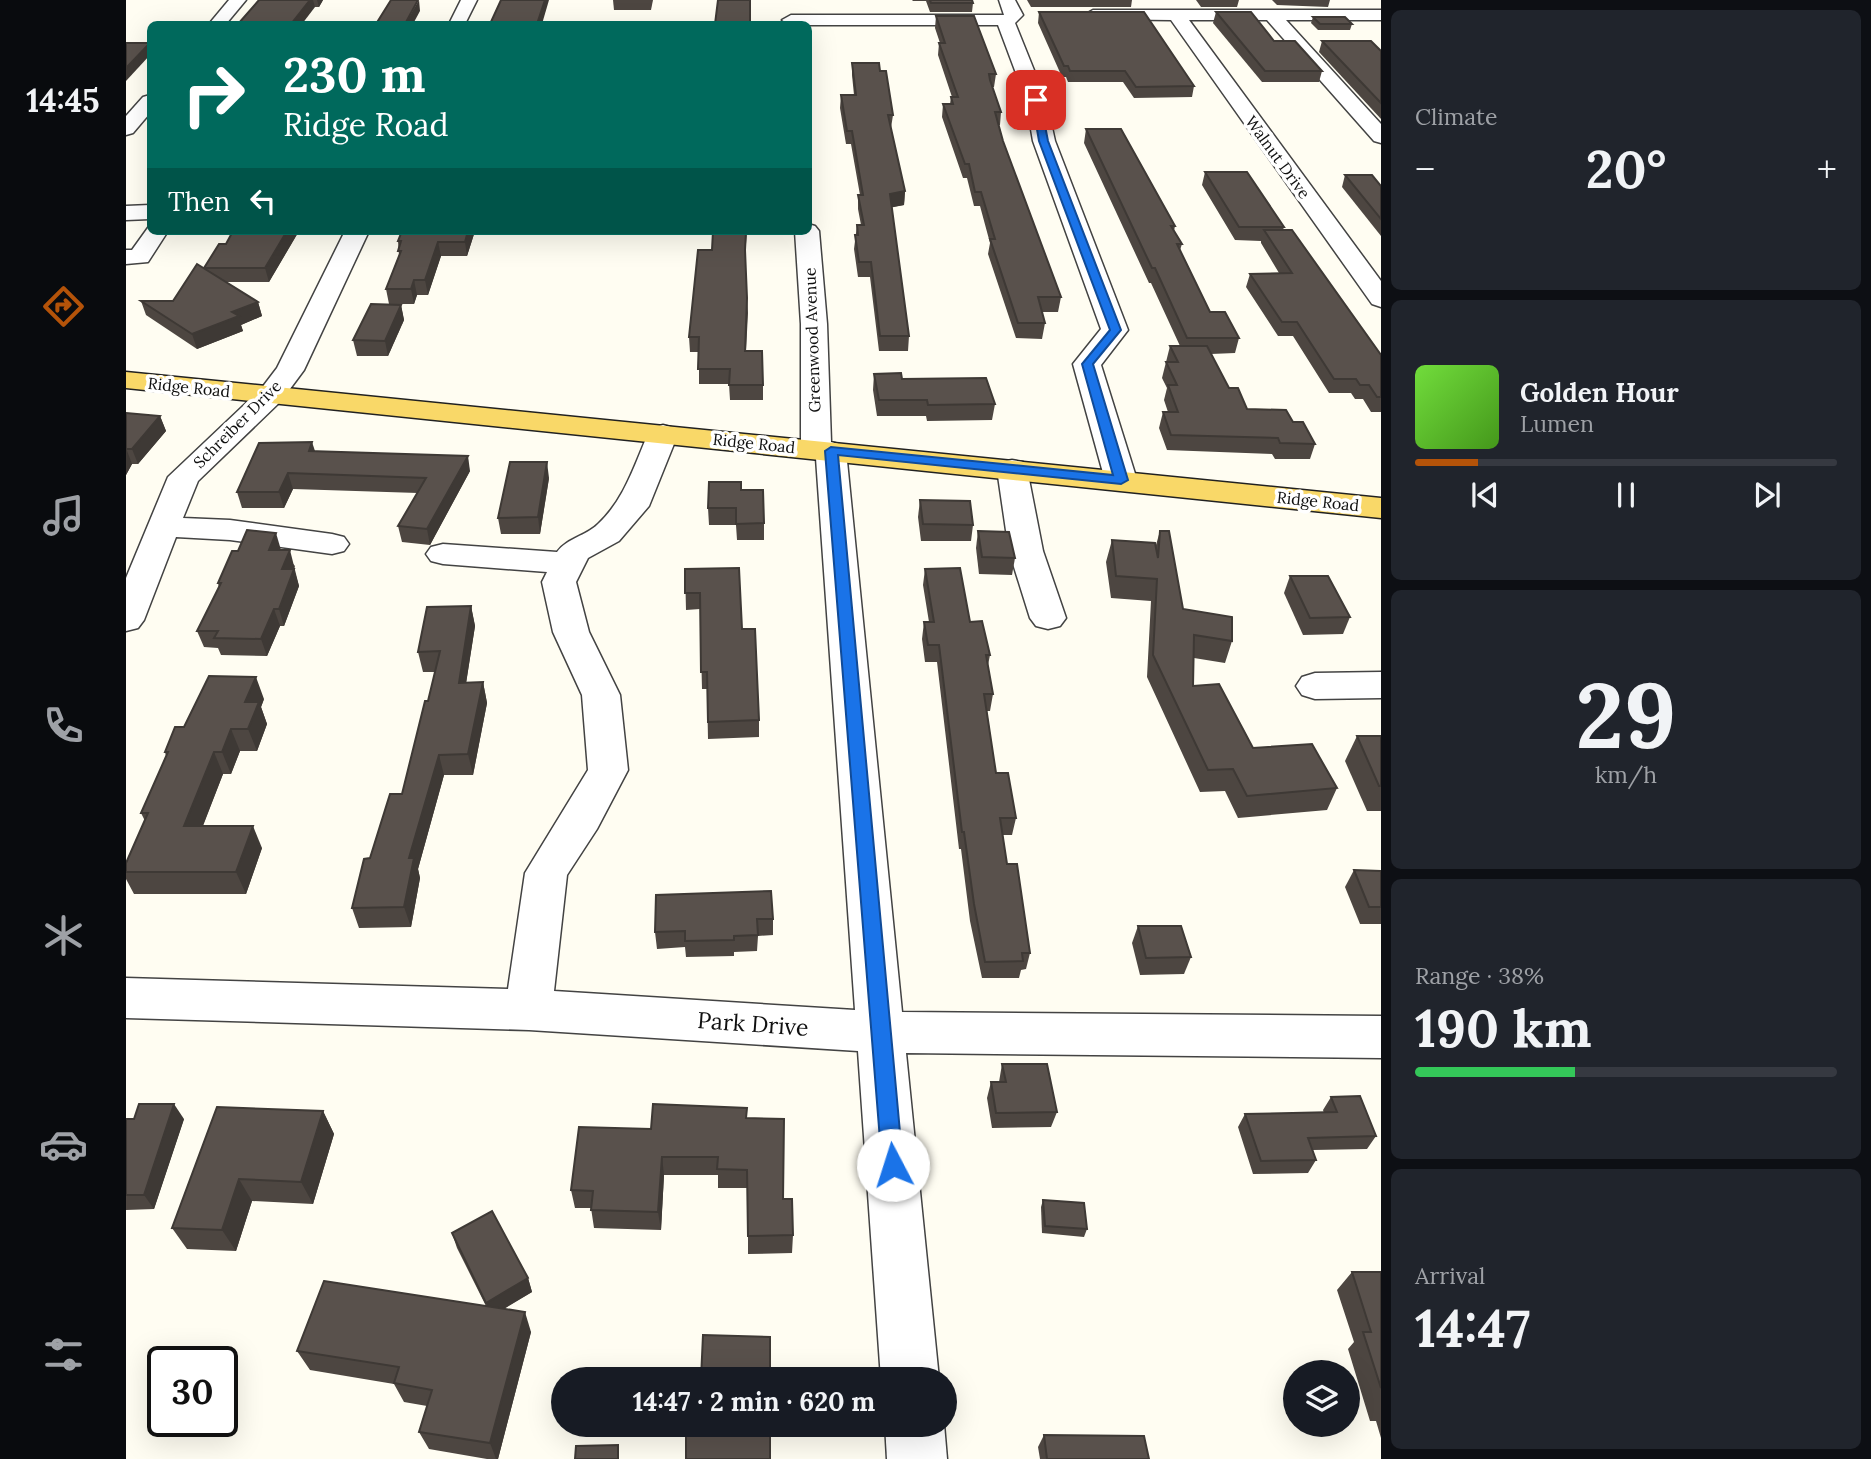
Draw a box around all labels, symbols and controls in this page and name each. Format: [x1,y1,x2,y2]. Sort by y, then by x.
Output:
text: 230 m [283,43,426,105]
icon: right [168,49,259,140]
pin [1006,70,1066,130]
text: 14:45 [26,80,100,121]
icon: arrive [1017,81,1055,119]
text: Climate [1415,102,1497,131]
text: Ridge Road [283,104,449,145]
street label: Walnut Drive [1241,112,1315,203]
text: 20° [1586,136,1666,202]
text: − [1415,145,1435,193]
text: + [1817,145,1837,193]
icon: left [244,182,282,220]
text: Then [168,185,230,218]
street label: Greenwood Avenue [799,267,825,413]
icon: directions [39,282,88,331]
street label: Ridge Road [147,373,232,401]
street label: Schreiber Drive [189,376,285,472]
text: Golden Hour [1520,376,1679,409]
text: Lumen [1520,409,1594,438]
street label: Ridge Road [712,429,797,457]
icon: previous [1466,476,1504,514]
icon: pause [1607,476,1645,514]
icon: next [1748,476,1786,514]
street label: Ridge Road [1276,487,1361,515]
icon: music [39,491,88,540]
text: 29 [1576,656,1676,773]
icon: phone [39,701,88,750]
text: km/h [1595,760,1657,789]
icon: climate [39,911,88,960]
text: Range · 38% [1415,961,1544,990]
text: 190 km [1415,995,1592,1061]
street label: Park Drive [696,1005,810,1042]
icon: car [39,1120,88,1169]
position arrow [856,1128,930,1202]
text: Arrival [1415,1261,1485,1290]
text: 14:47 [1415,1295,1530,1361]
icon: filters [39,1330,88,1379]
speed limit sign: 30 [147,1346,238,1437]
map controls [1283,1360,1360,1437]
button: layers [1283,1360,1360,1437]
text: 14:47 · 2 min · 620 m [633,1385,875,1418]

